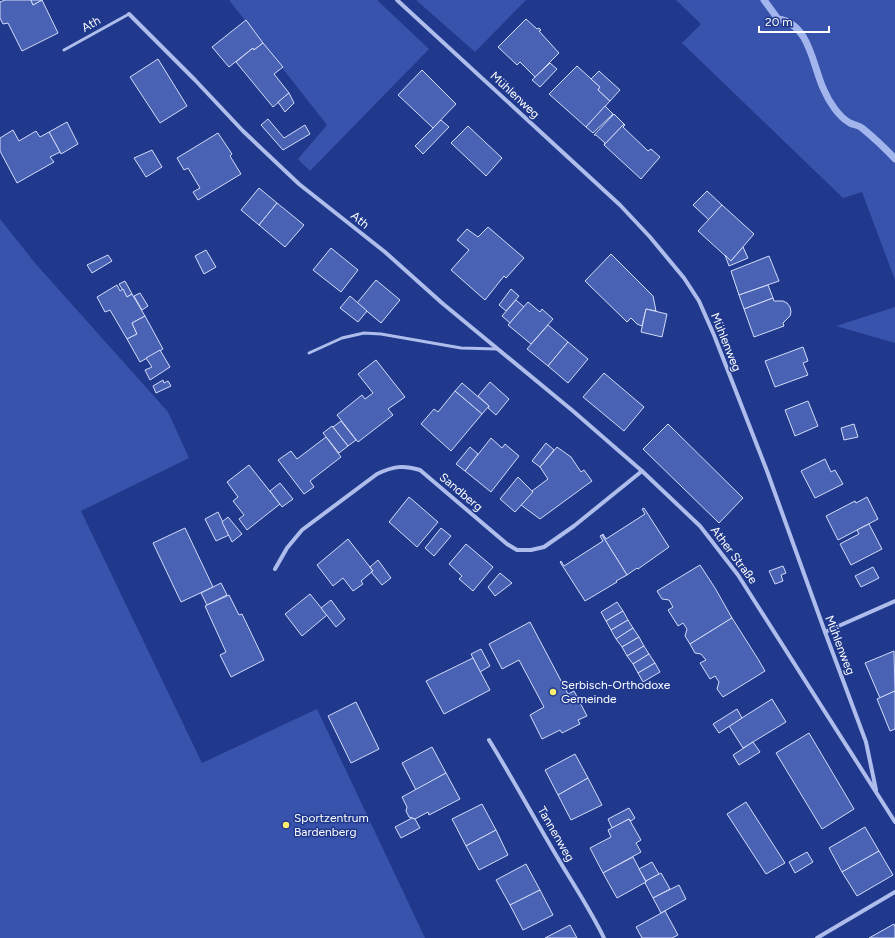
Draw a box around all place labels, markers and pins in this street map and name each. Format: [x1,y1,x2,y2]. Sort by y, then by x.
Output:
place label: Serbisch-Orthodoxe Gemeinde [561,678,671,706]
marker: Serbisch-Orthodoxe Gemeinde [548,687,558,697]
place label: Sportzentrum Bardenberg [294,811,369,839]
marker: Sportzentrum Bardenberg [281,820,291,830]

